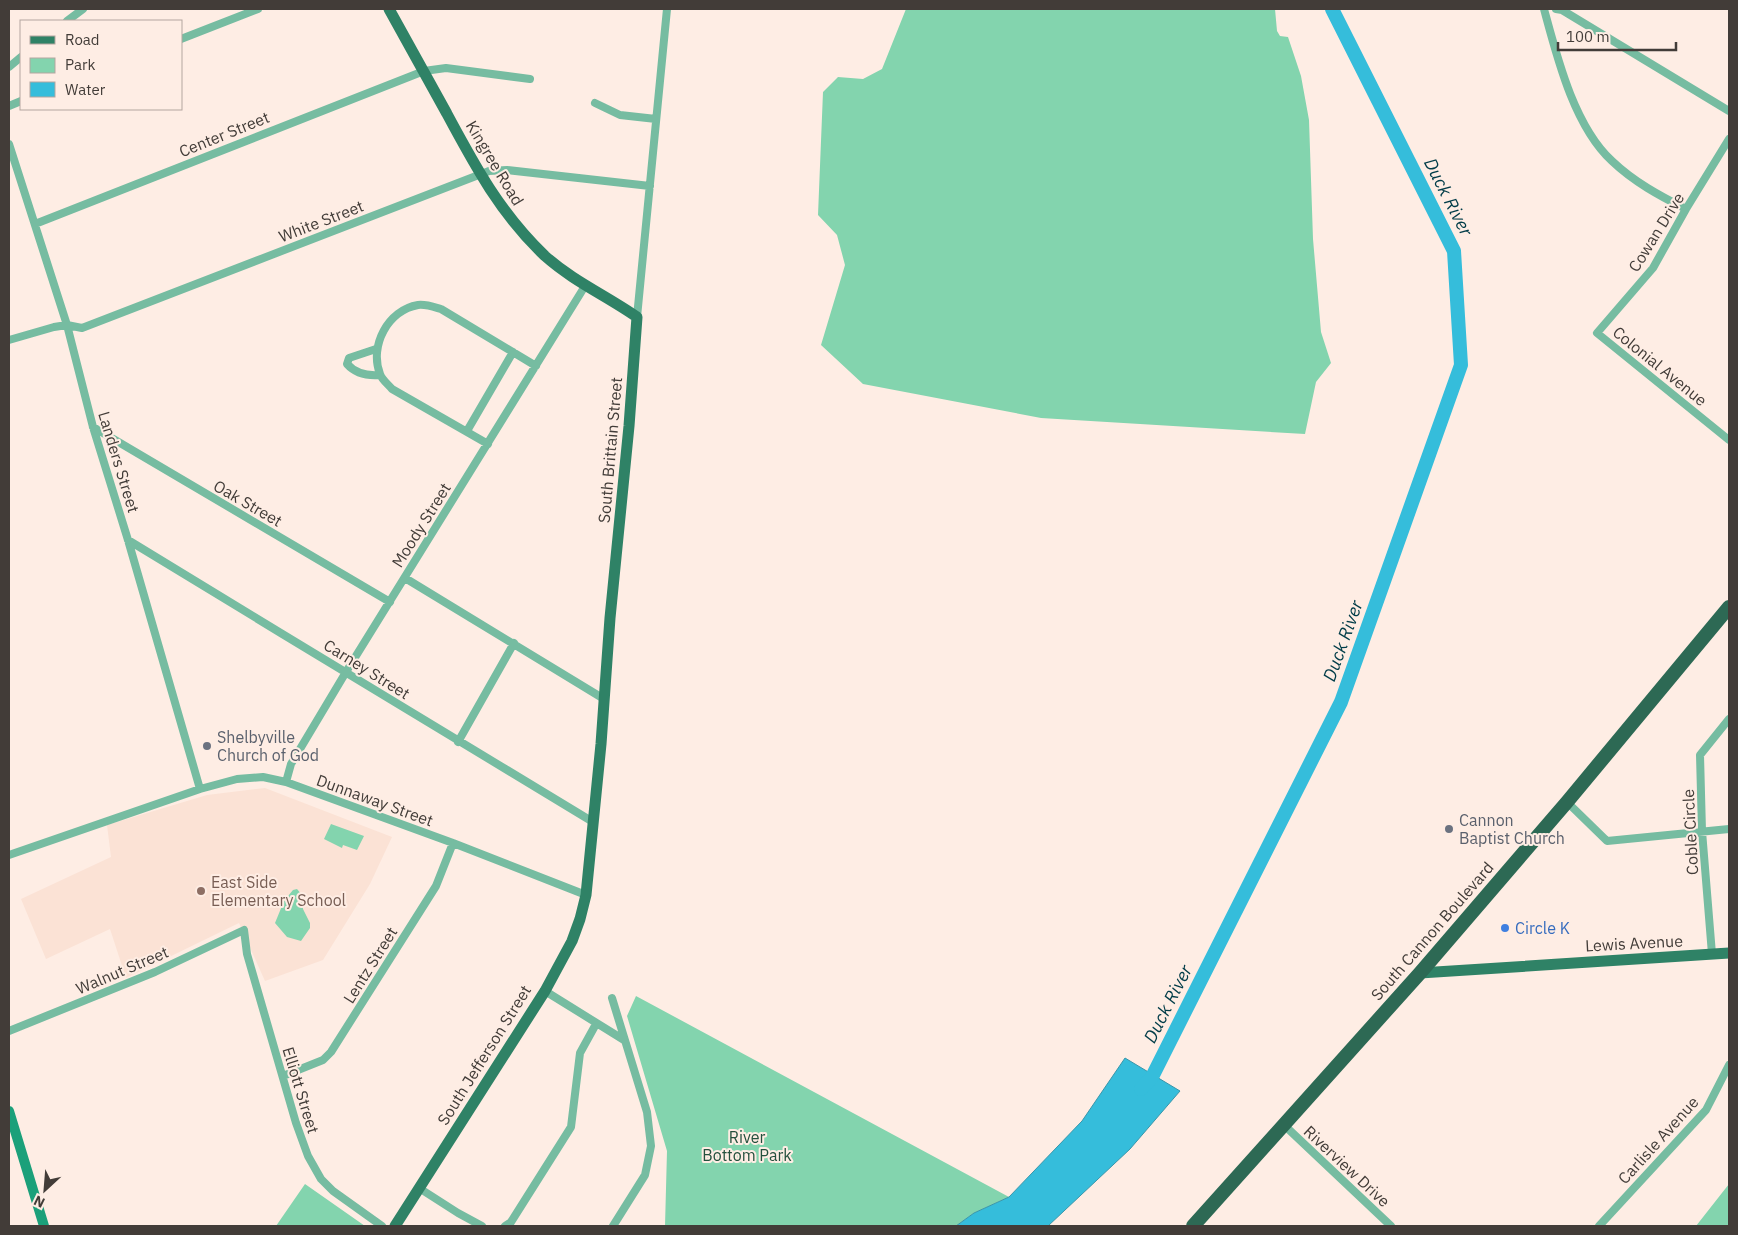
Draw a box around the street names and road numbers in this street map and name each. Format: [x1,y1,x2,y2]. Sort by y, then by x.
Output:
street label: Center Street [176,107,272,161]
street label: Kingree Road [462,117,528,209]
street label: Cowan Drive [1624,189,1688,275]
street label: White Street [276,196,366,246]
street label: Colonial Avenue [1609,322,1711,410]
street label: South Brittain Street [594,376,626,524]
street label: Landers Street [94,409,144,515]
street label: Oak Street [210,475,286,531]
street label: Moody Street [387,479,455,571]
street label: Carney Street [320,635,414,703]
street label: Dunnaway Street [314,770,436,830]
street label: Coble Circle [1678,788,1702,875]
street label: South Cannon Boulevard [1366,858,1498,1004]
street label: Lentz Street [339,923,401,1007]
street label: Lewis Avenue [1585,930,1684,956]
street label: Walnut Street [73,942,171,998]
street label: South Jefferson Street [433,981,535,1129]
street label: Elliott Street [278,1044,324,1136]
street label: Carlisle Avenue [1613,1092,1703,1188]
street label: Riverview Drive [1300,1121,1394,1211]

